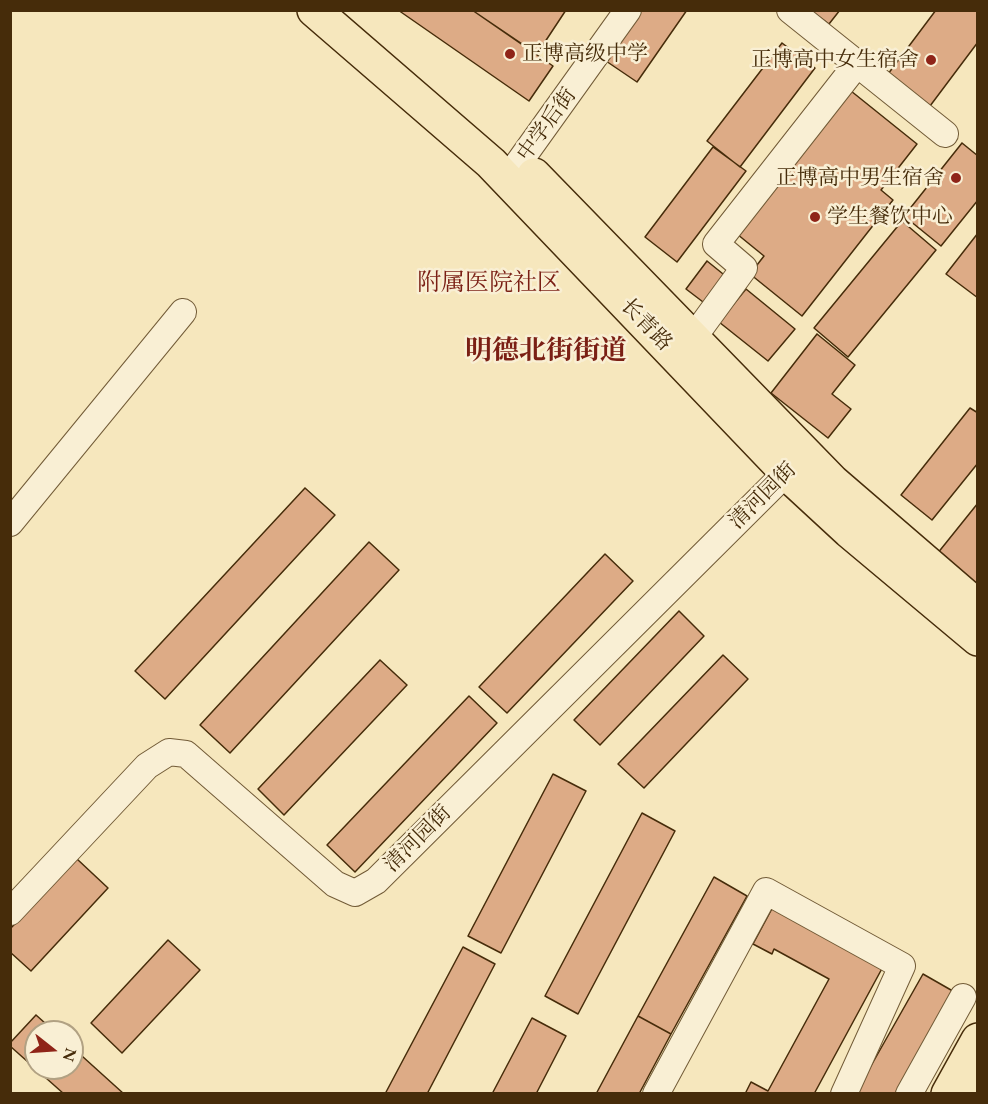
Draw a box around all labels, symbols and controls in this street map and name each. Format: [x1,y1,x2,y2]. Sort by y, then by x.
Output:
place label: 正博高级中学 [522,41,648,67]
marker: 正博高级中学 [503,47,517,61]
place label: 正博高中女生宿舍 [751,47,919,73]
marker: 正博高中女生宿舍 [924,53,938,67]
street label: 中学后街 [512,84,582,166]
place label: 正博高中男生宿舍 [776,165,944,191]
marker: 正博高中男生宿舍 [949,171,963,185]
place label: 学生餐饮中心 [827,204,953,230]
marker: 学生餐饮中心 [808,210,822,224]
district label: 附属医院社区 [417,269,561,297]
street label: 长青路 [615,294,677,356]
district label: 明德北街街道 [465,336,627,368]
street label: 清河园街 [724,457,802,535]
street label: 清河园街 [379,800,457,878]
north arrow [24,1020,84,1080]
text: N [58,1046,82,1064]

